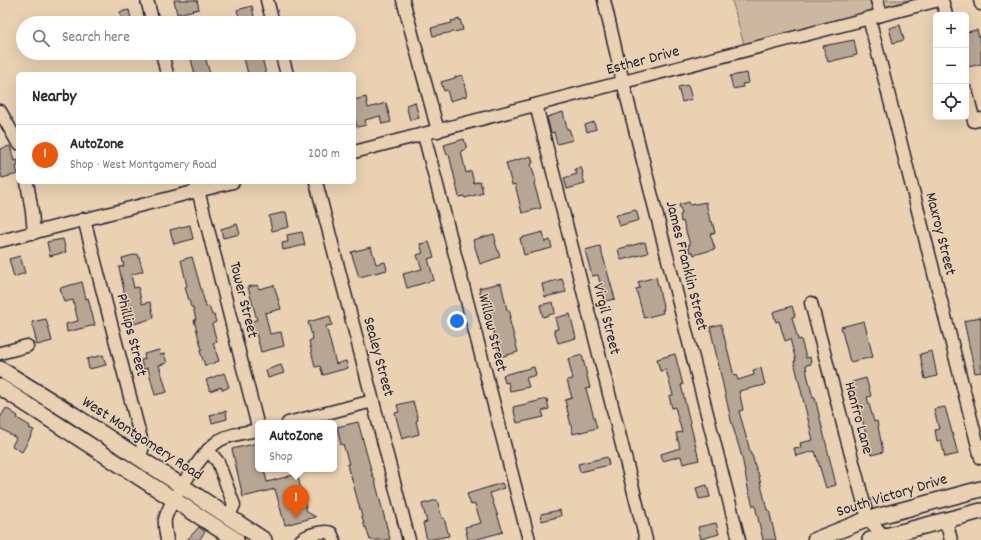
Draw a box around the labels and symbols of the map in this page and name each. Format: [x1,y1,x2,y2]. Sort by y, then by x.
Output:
street label: Esther Drive [604,40,682,82]
street label: Maxroy Street [919,190,961,278]
street label: James Franklin Street [659,199,713,333]
street label: Tower Street [222,259,264,341]
street label: Virgil Street [586,281,626,357]
street label: Phillips Street [110,291,152,379]
street label: Willow Street [471,292,513,375]
your location [447,311,467,331]
street label: Sealey Street [356,315,400,399]
street label: Hanfro Lane [837,379,879,457]
street label: West Montgomery Road [77,391,207,487]
street label: South Victory Drive [834,468,950,524]
pin: 1 [283,485,309,518]

